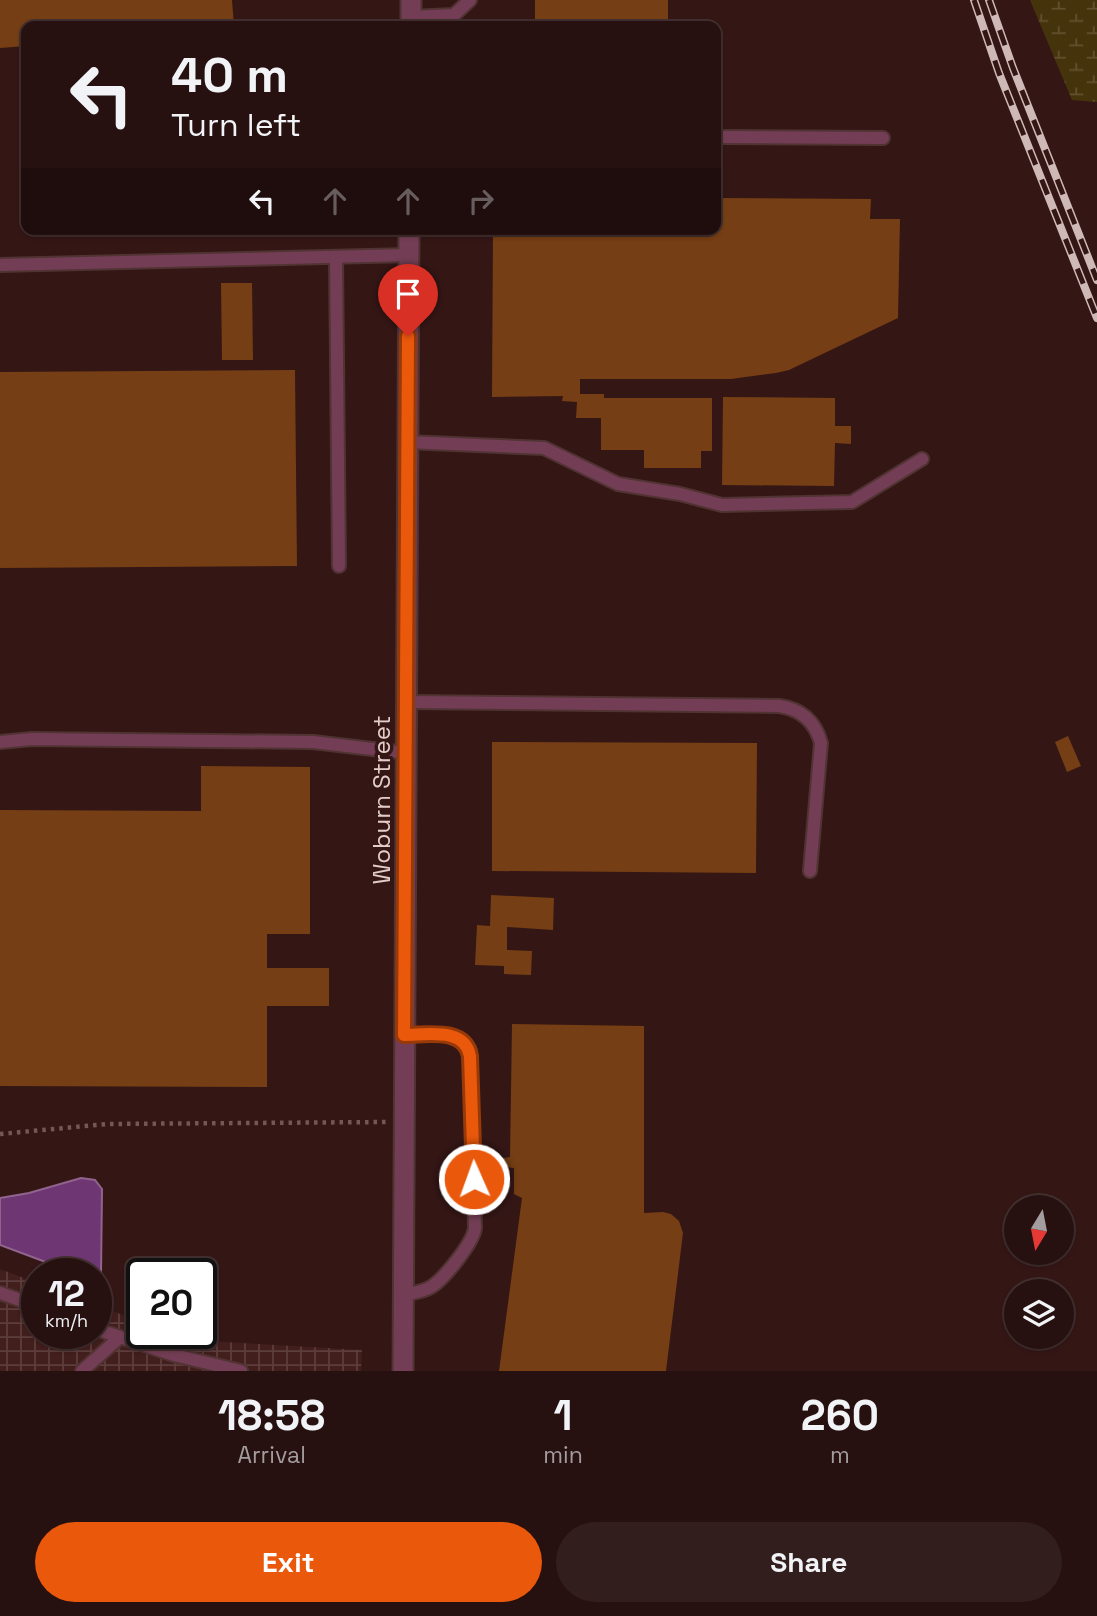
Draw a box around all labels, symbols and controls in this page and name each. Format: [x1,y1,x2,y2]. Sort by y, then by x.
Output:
text: 40 m [171,44,288,106]
icon: left [56,49,147,140]
text: Turn left [171,105,301,145]
icon: left [243,182,281,220]
icon: ahead [316,182,354,220]
icon: ahead [389,182,427,220]
icon: right [462,182,500,220]
pin [378,264,438,336]
icon: arrive [389,275,427,313]
street label: Woburn Street [366,716,397,884]
position arrow [437,1142,511,1216]
north arrow [1004,1195,1074,1265]
map controls [1004,1195,1074,1349]
speed limit sign: 20 [126,1258,217,1349]
text: 12 [48,1272,85,1316]
button: layers [1004,1279,1074,1349]
text: km/h [45,1309,88,1332]
text: 18:58 [218,1389,325,1442]
text: 1 [554,1389,572,1442]
text: 260 [801,1389,879,1442]
text: Arrival [237,1440,306,1470]
text: min [543,1440,583,1470]
text: m [830,1440,850,1470]
button: Exit [35,1522,542,1602]
button: Share [556,1522,1062,1602]

